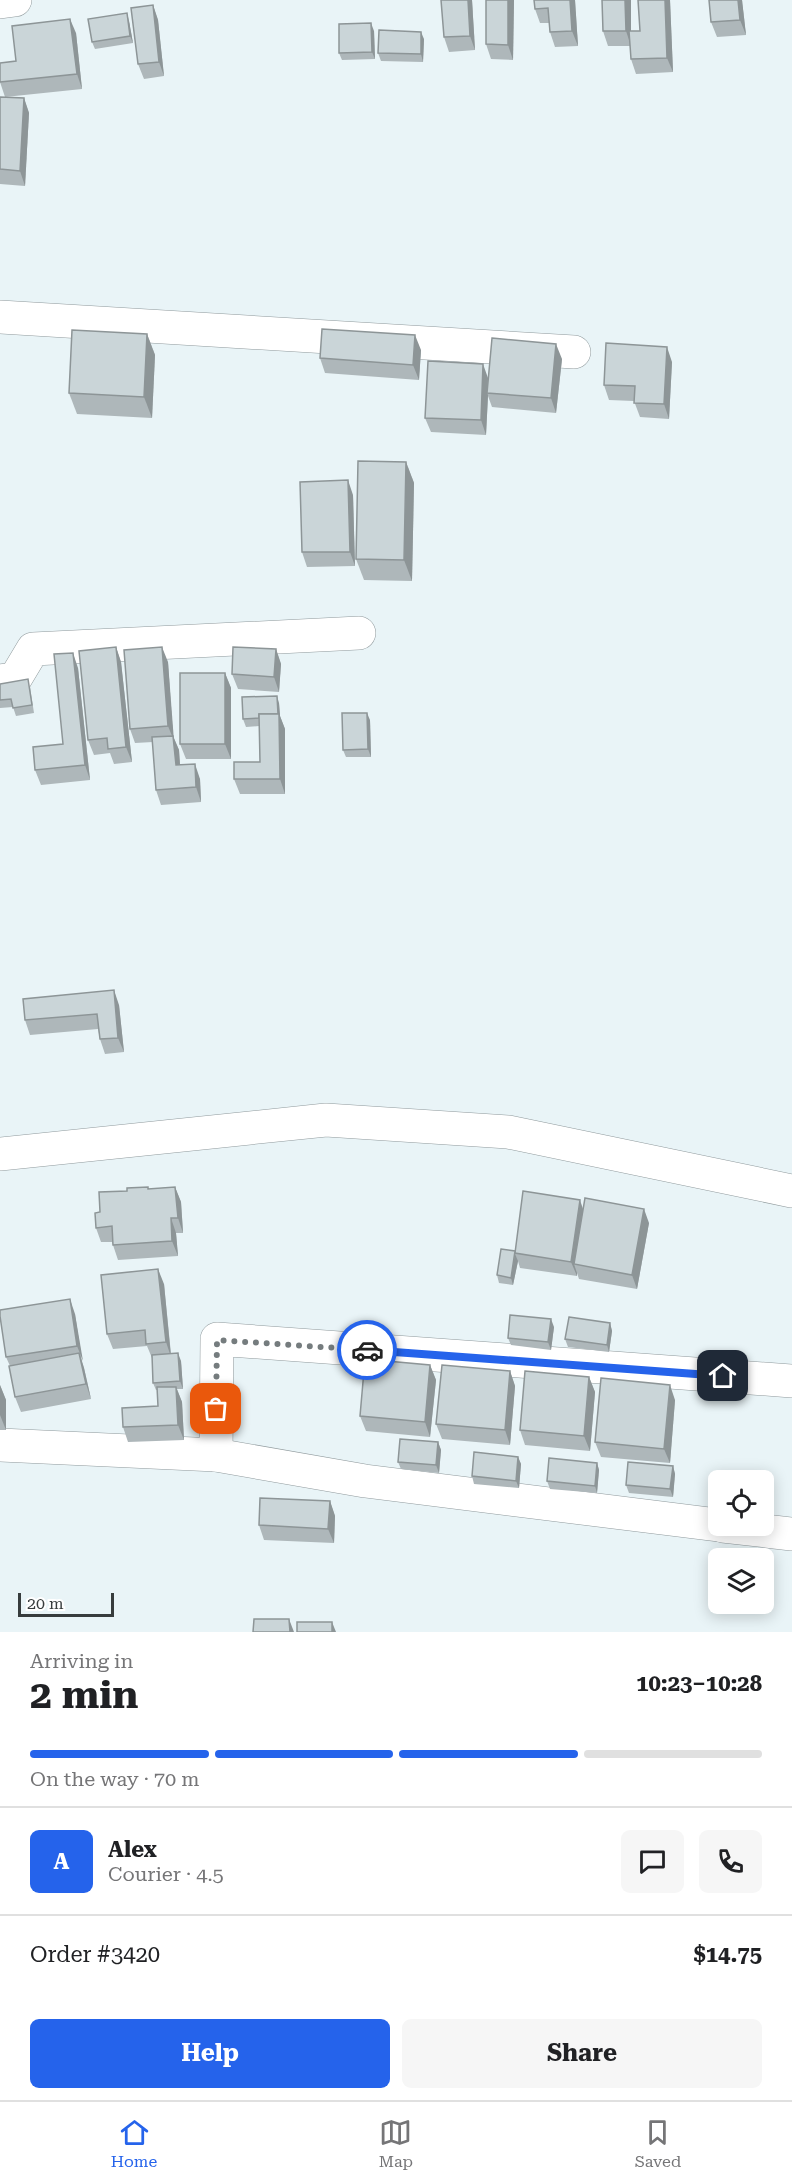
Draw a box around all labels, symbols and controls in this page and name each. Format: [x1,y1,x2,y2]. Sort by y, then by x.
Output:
courier [337,1320,397,1380]
icon: car [351,1334,384,1367]
pin [697,1350,748,1401]
icon: home [706,1359,739,1392]
pin [190,1383,241,1434]
icon: bag [199,1392,232,1425]
map controls [708,1470,774,1614]
button: locate [708,1470,774,1536]
button: layers [708,1548,774,1614]
scale bar [18,1590,114,1618]
text: 20 m [27,1594,64,1613]
text: Arriving in [30,1649,133,1673]
text: 10:23–10:28 [636,1671,762,1696]
text: 2 min [30,1672,138,1718]
text: On the way · 70 m [30,1767,200,1791]
button: chat [621,1830,684,1893]
button: phone [699,1830,762,1893]
text: Alex [108,1837,157,1862]
text: A [54,1849,69,1874]
text: Courier · 4.5 [108,1862,224,1886]
text: Order #3420 [30,1942,160,1967]
text: $14.75 [693,1942,762,1967]
button: Help [30,2019,390,2088]
button: Share [402,2019,762,2088]
tab: Home [111,2116,157,2171]
tab: Map [379,2116,413,2171]
tab: Saved [635,2116,681,2171]

